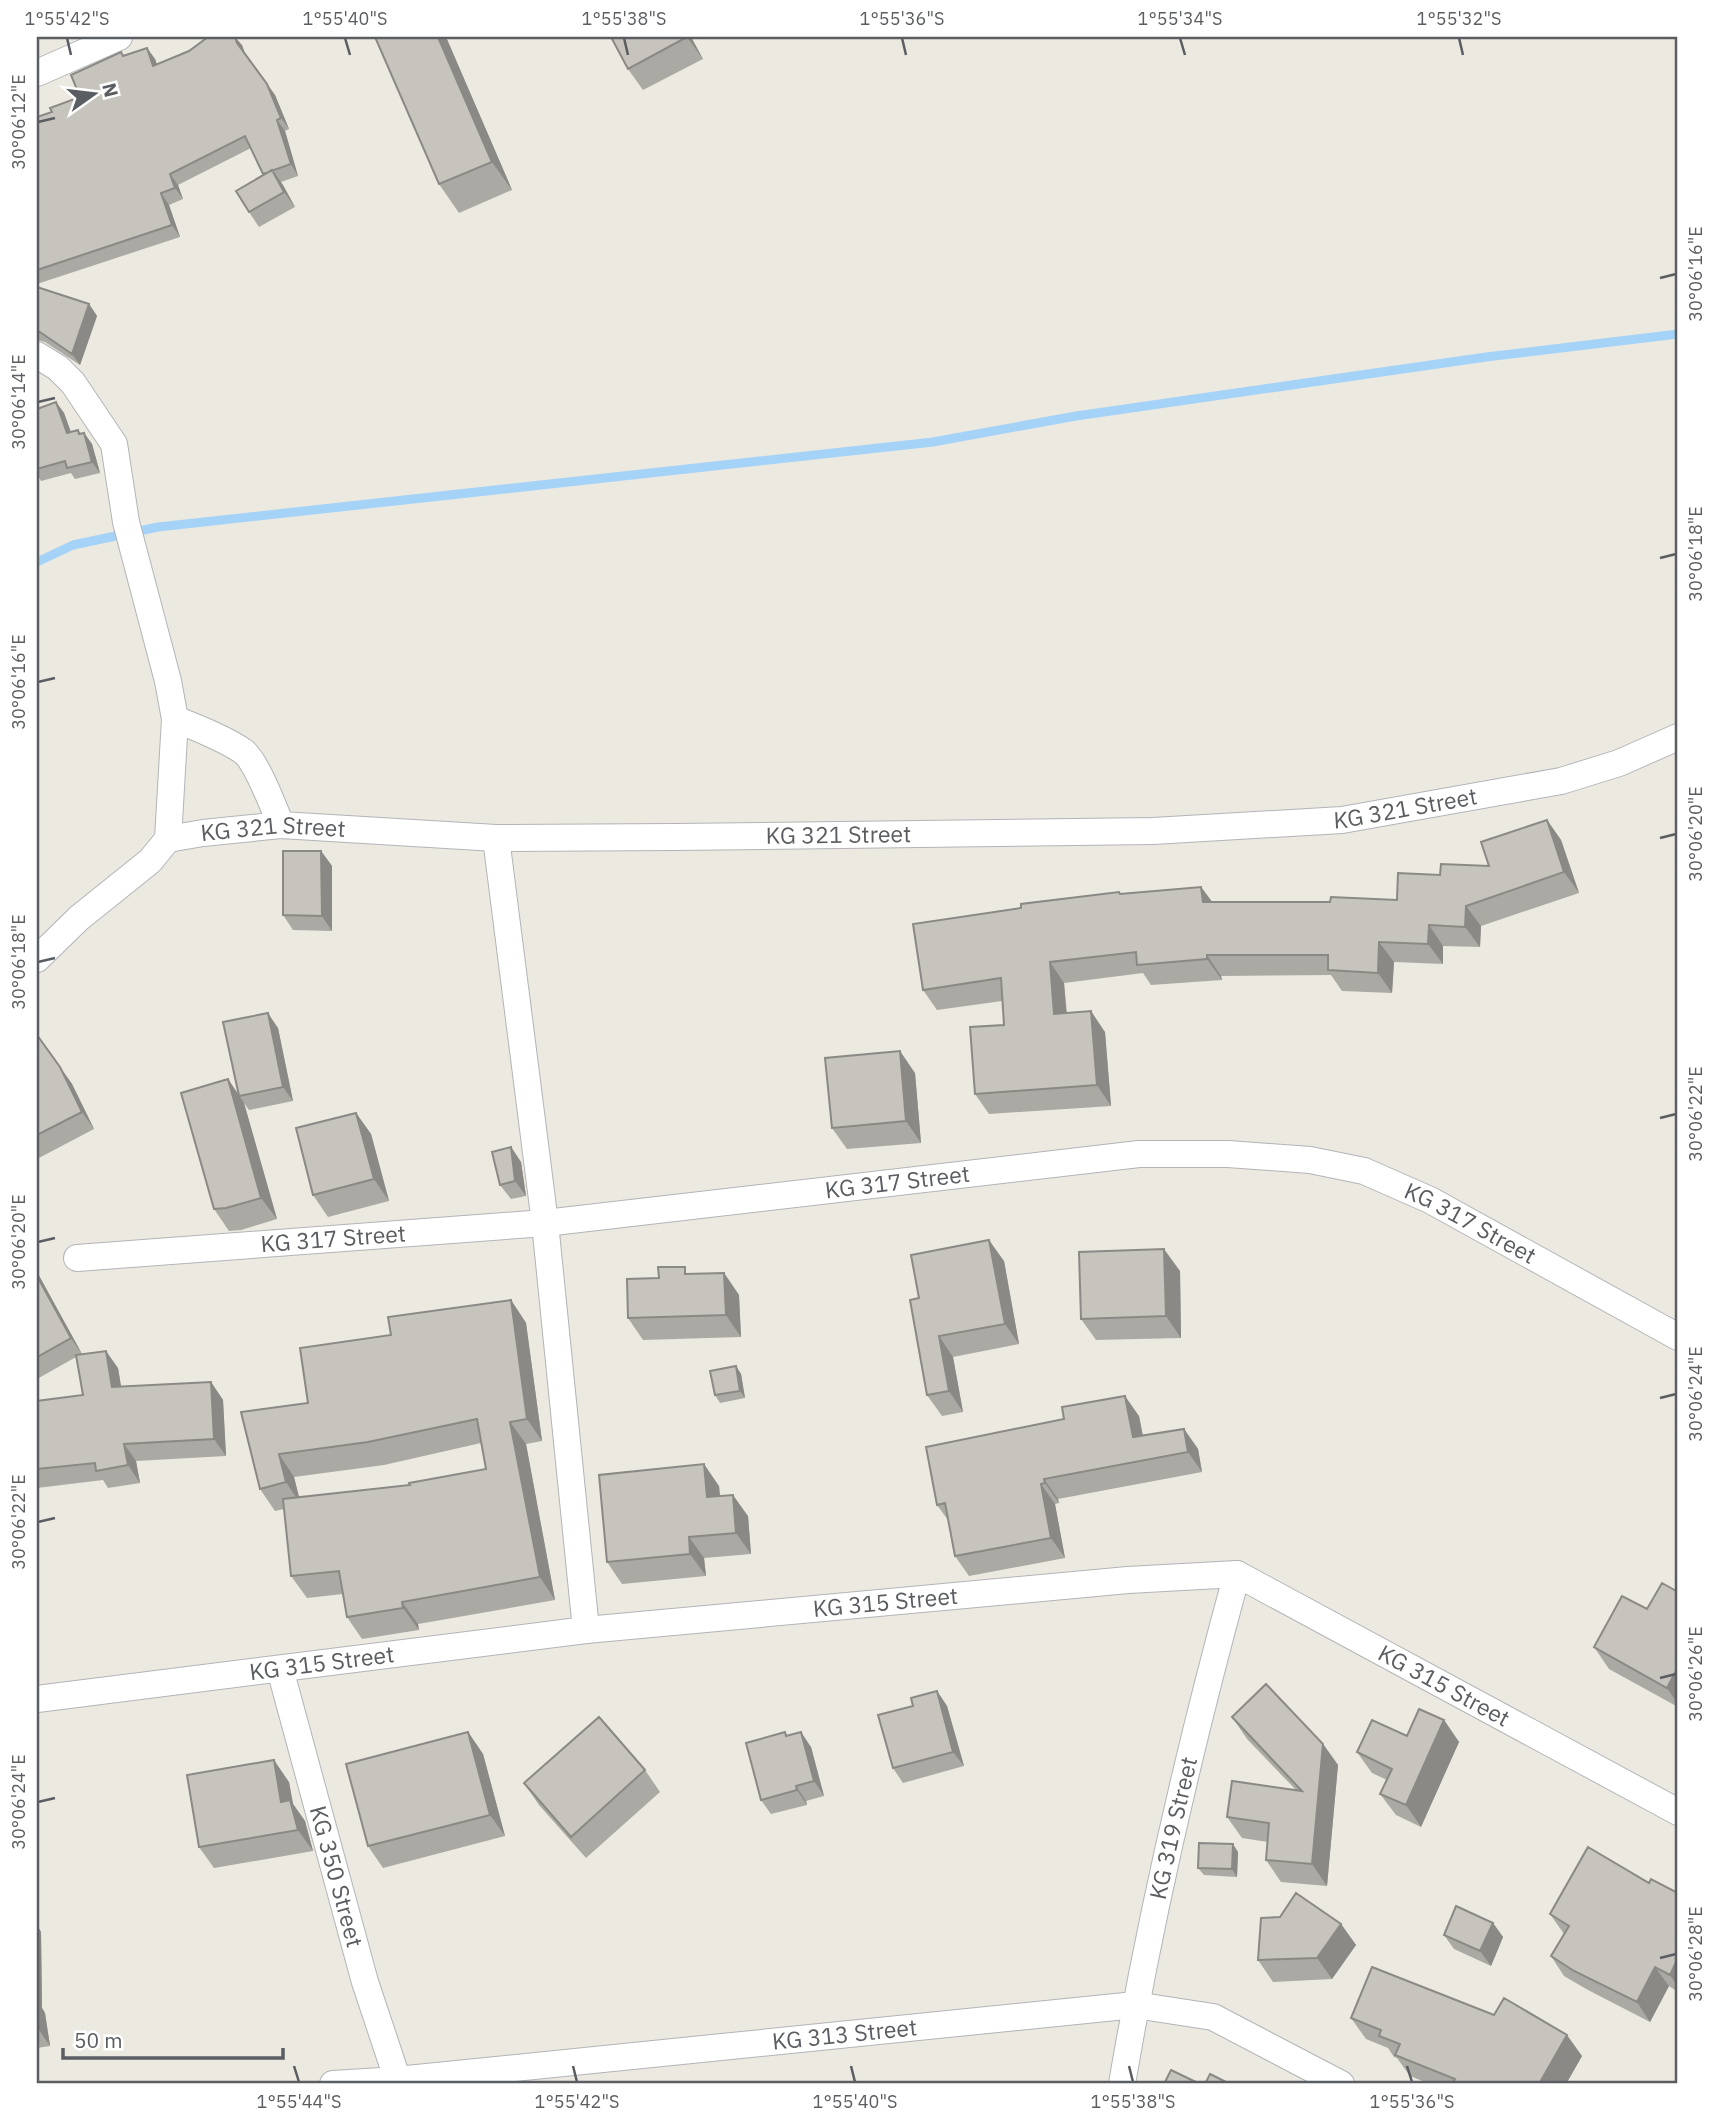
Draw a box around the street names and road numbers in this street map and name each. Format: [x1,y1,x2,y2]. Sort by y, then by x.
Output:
street label: KG 321 Street [1333,780,1479,834]
street label: KG 321 Street [199,809,346,847]
street label: KG 321 Street [766,818,911,850]
street label: KG 317 Street [823,1158,971,1204]
street label: KG 317 Street [1400,1175,1542,1270]
street label: KG 317 Street [260,1217,407,1258]
street label: KG 315 Street [812,1580,959,1623]
street label: KG 315 Street [1373,1637,1516,1733]
street label: KG 315 Street [248,1638,396,1686]
street label: KG 319 Street [1142,1754,1203,1902]
street label: KG 350 Street [304,1802,371,1950]
street label: KG 313 Street [771,2011,918,2056]

